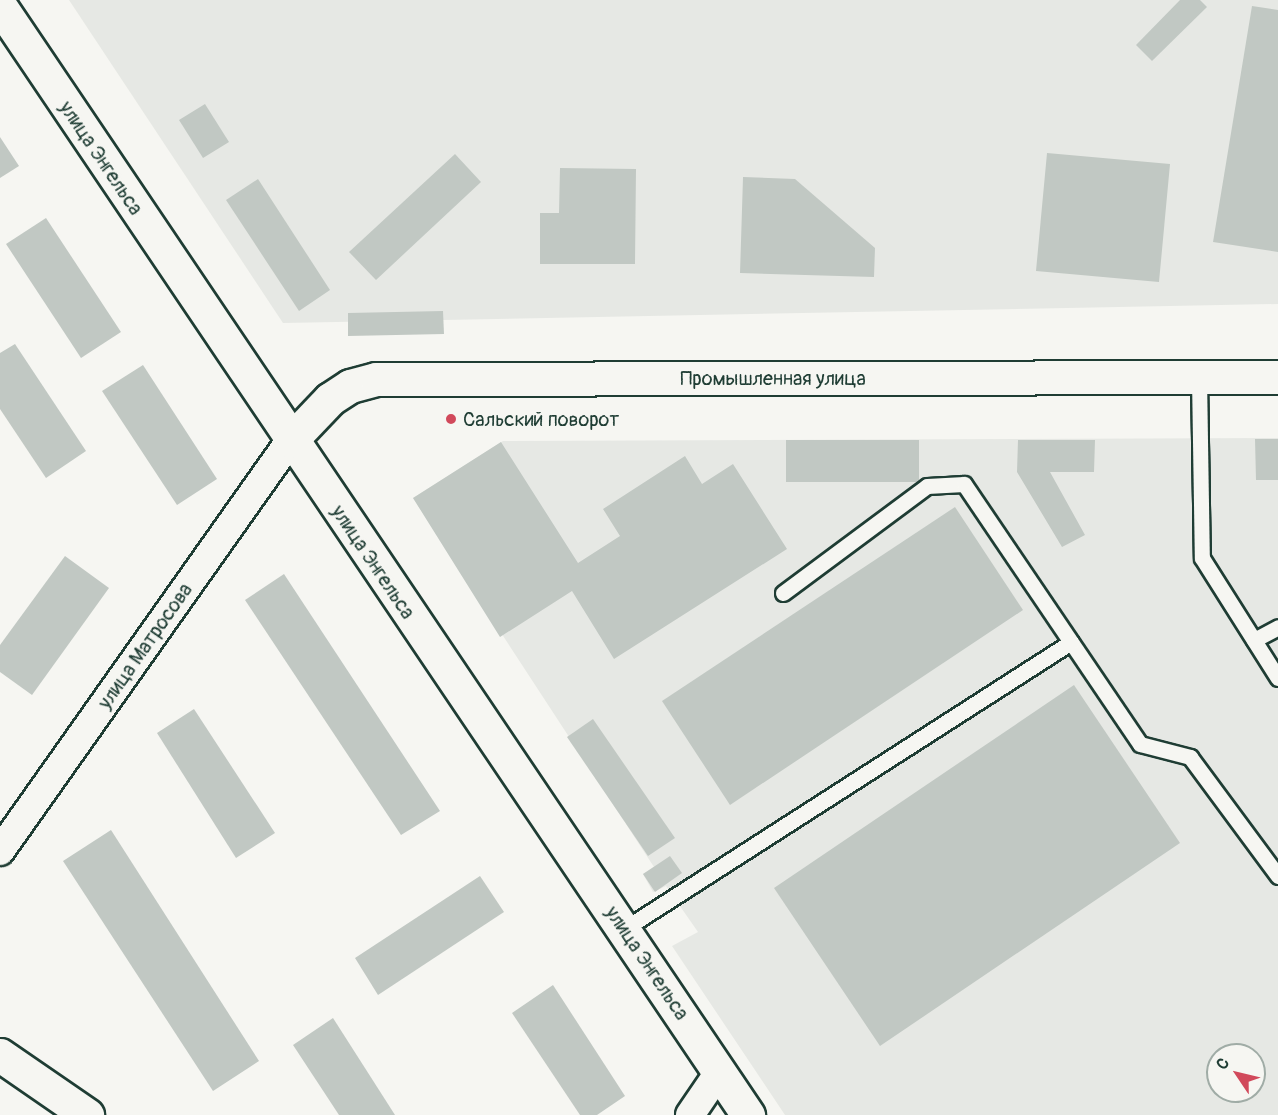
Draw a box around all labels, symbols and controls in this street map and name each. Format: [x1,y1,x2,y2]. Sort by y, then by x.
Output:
street label: улица Энгельса [54,97,148,219]
street label: Промышленная улица [680,366,866,390]
place label: Сальский поворот [463,407,619,431]
marker: Сальский поворот [444,412,458,426]
street label: улица Энгельса [326,501,420,623]
street label: улица Матросова [93,578,197,714]
street label: улица Энгельса [600,902,694,1024]
north arrow [1206,1043,1266,1103]
text: С [1212,1054,1234,1074]

